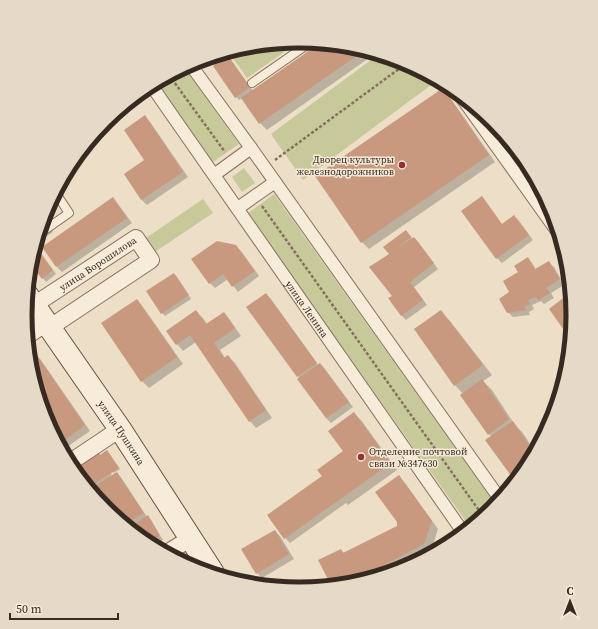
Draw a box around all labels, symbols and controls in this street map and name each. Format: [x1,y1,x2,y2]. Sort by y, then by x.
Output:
place label: Дворец культуры железнодорожников [297,153,394,178]
marker: Дворец культуры железнодорожников [397,160,407,170]
street label: улица Ворошилова [56,233,139,293]
street label: улица Ленина [283,278,332,341]
street label: улица Пушкина [95,398,148,468]
place label: Отделение почтовой связи №347630 [369,445,468,470]
marker: Отделение почтовой связи №347630 [356,452,366,462]
north arrow [550,581,590,621]
text: С [567,584,574,599]
scale bar [10,595,118,621]
text: 50 m [16,601,42,617]

